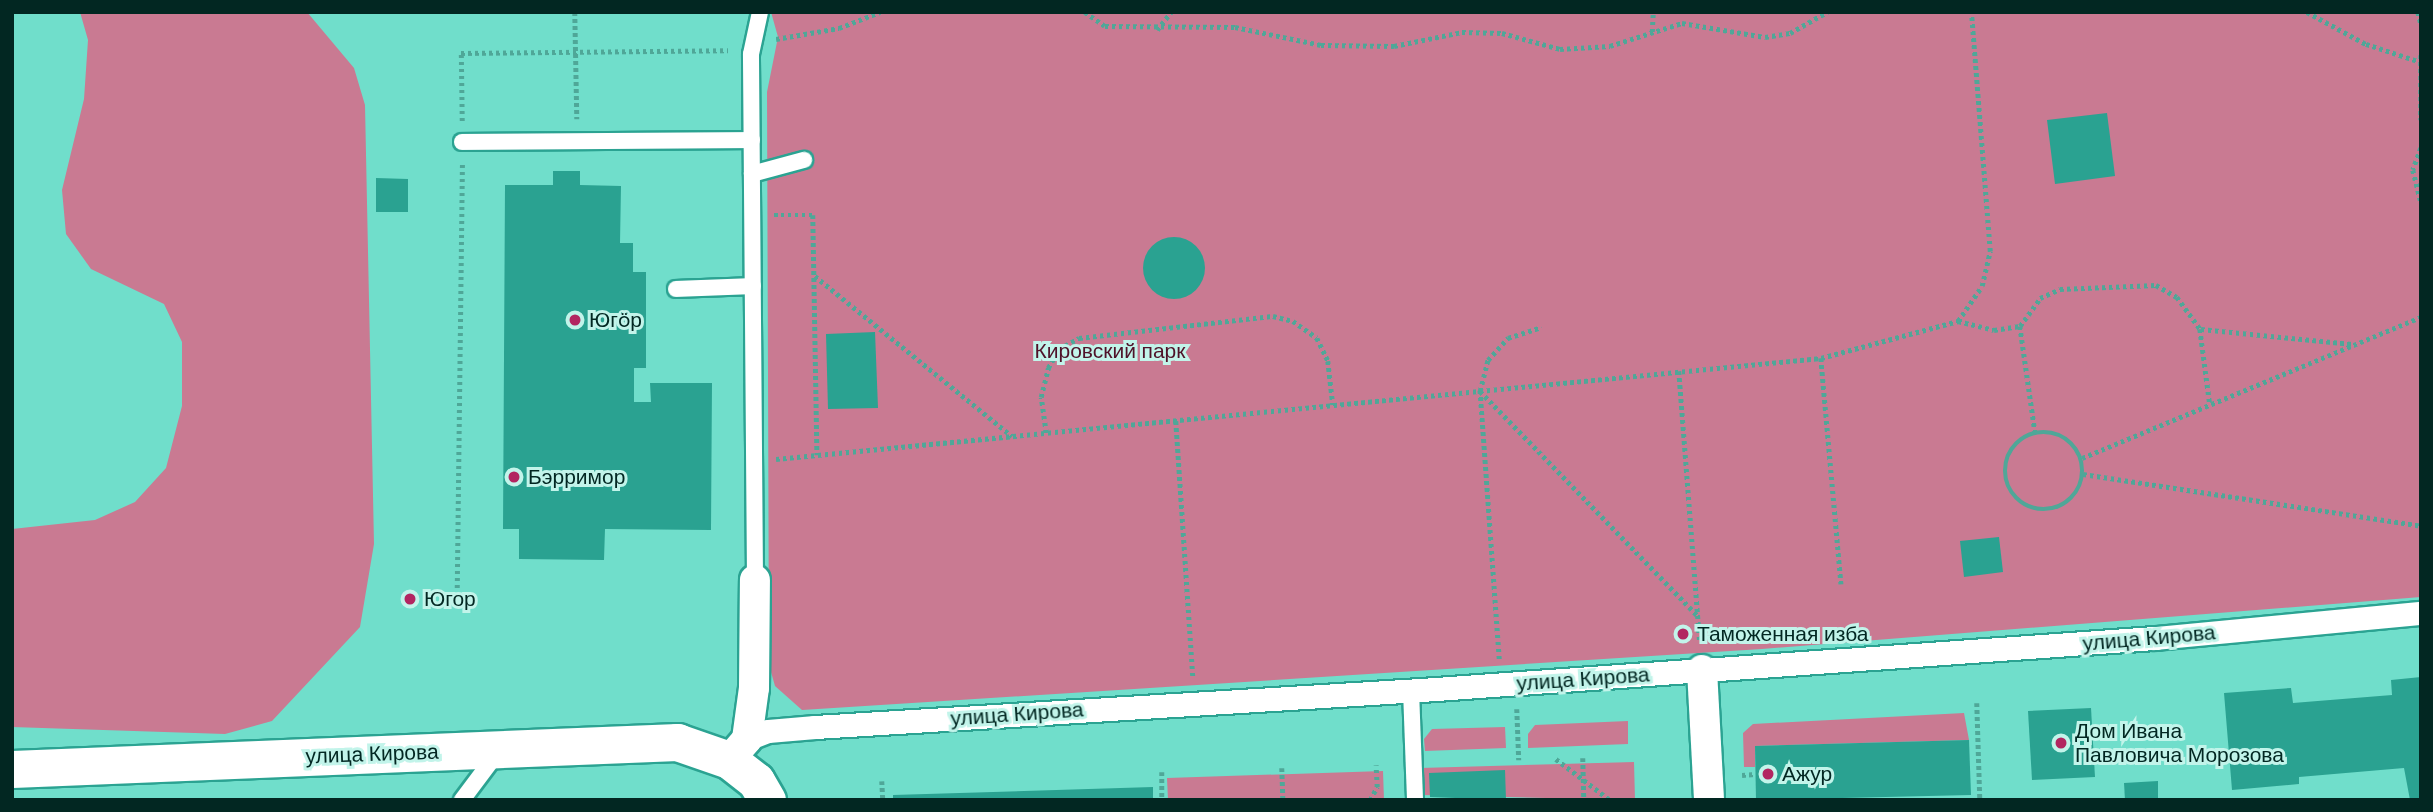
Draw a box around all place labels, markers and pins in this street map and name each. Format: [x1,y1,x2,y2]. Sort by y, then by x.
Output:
place label: Югöр [589,307,642,333]
marker: Югöр [567,312,583,328]
place label: Бэрримор [528,464,625,490]
marker: Бэрримор [506,469,522,485]
place label: Югор [424,586,476,612]
marker: Югор [402,591,418,607]
place label: Таможенная изба [1697,621,1868,647]
marker: Таможенная изба [1675,626,1691,642]
place label: Дом Ивана Павловича Морозова [2075,718,2284,768]
marker: Дом Ивана Павловича Морозова [2053,735,2069,751]
place label: Ажур [1782,761,1832,787]
marker: Ажур [1760,766,1776,782]

